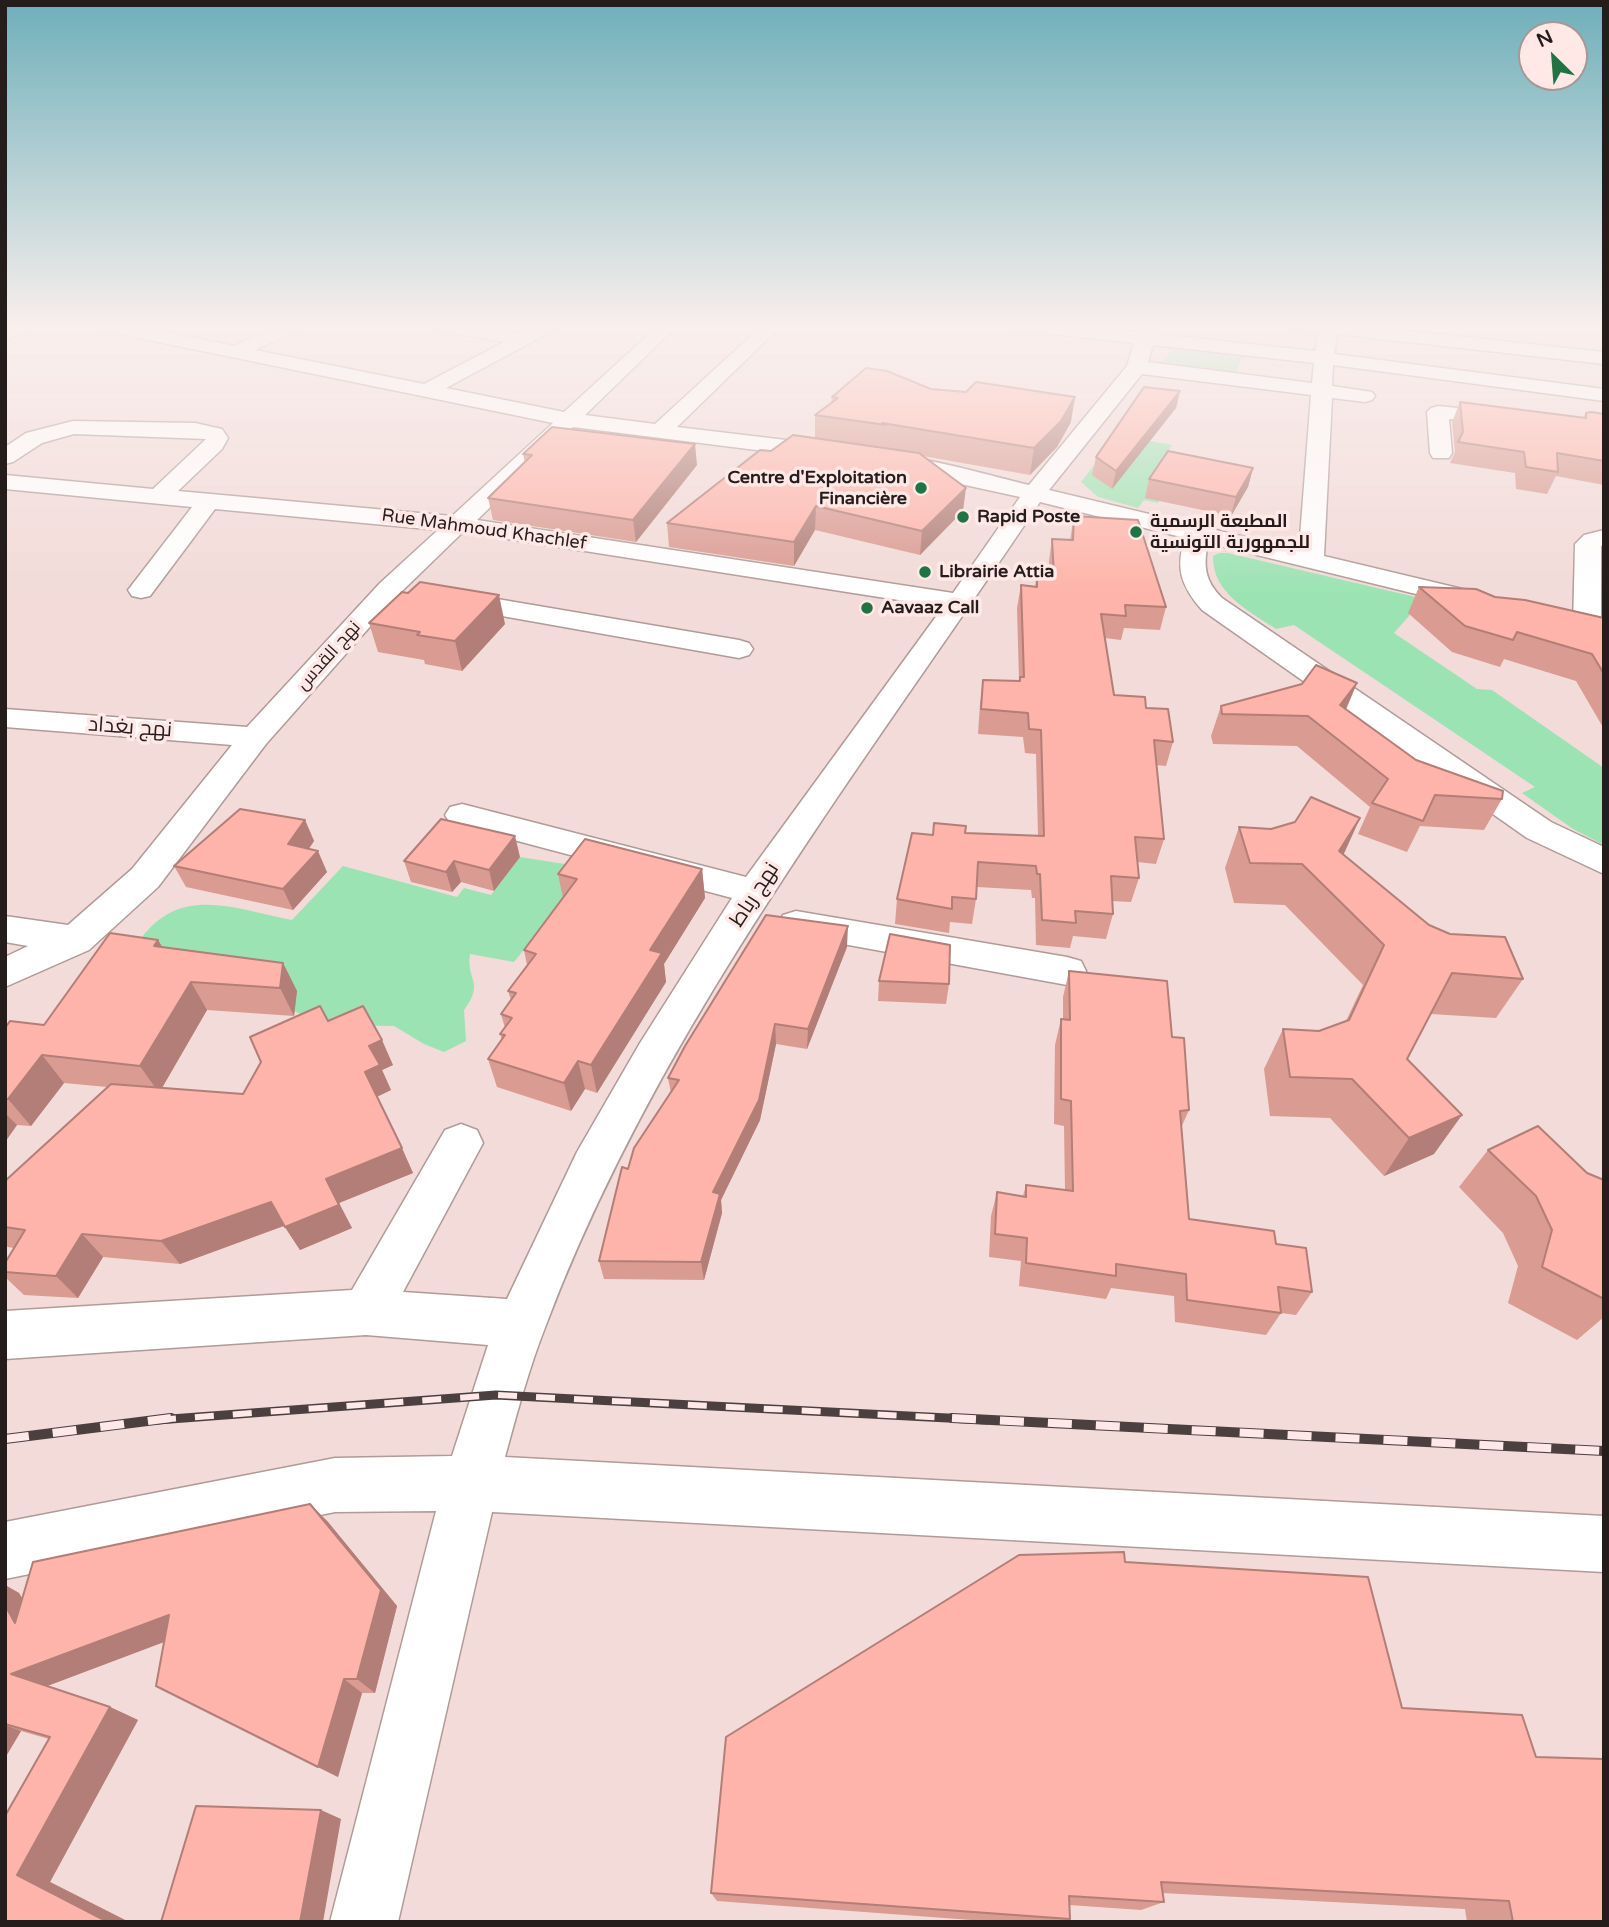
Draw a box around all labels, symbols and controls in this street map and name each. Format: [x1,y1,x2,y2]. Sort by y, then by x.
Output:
north arrow [1518,21,1588,91]
text: N [1533,26,1557,52]
place label: Centre d'Exploitation Financière [728,467,907,510]
marker: Centre d'Exploitation Financière [913,480,929,496]
street label: Rue Mahmoud Khachlef [380,505,588,555]
place label: Rapid Poste [977,506,1080,528]
marker: Rapid Poste [955,509,971,525]
place label: المطبعة الرسمية للجمهورية التونسية [1150,511,1310,554]
marker: المطبعة الرسمية للجمهورية التونسية [1128,524,1144,540]
place label: Librairie Attia [939,561,1054,583]
marker: Librairie Attia [917,564,933,580]
place label: Aavaaz Call [881,597,979,619]
marker: Aavaaz Call [859,600,875,616]
street label: نهج القدس [292,617,366,695]
street label: نهج بغداد [87,712,173,744]
street label: نهج رباط [725,858,785,932]

